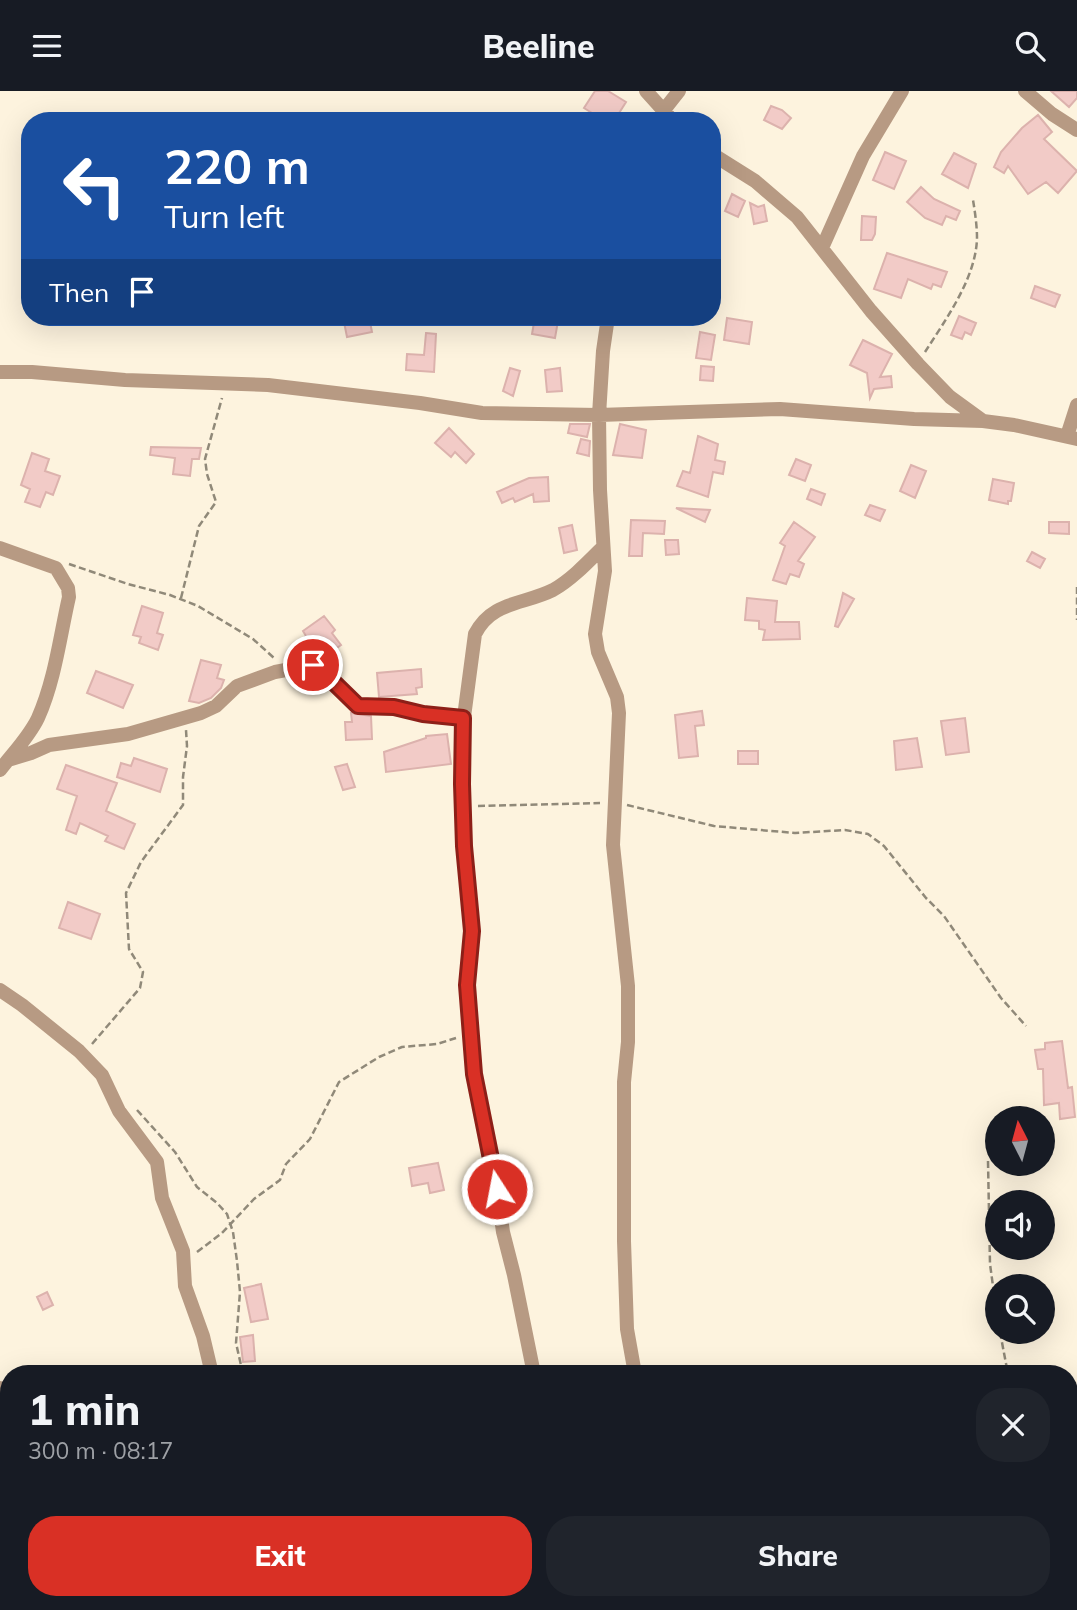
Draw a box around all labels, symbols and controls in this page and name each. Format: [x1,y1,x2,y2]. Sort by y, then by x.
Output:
text: Beeline [482,26,595,66]
icon: menu [28,27,66,65]
icon: search [1011,27,1049,65]
text: 220 m [164,135,310,196]
icon: left [49,140,140,231]
text: Turn left [164,196,284,236]
icon: arrive [123,273,161,311]
text: Then [49,276,109,309]
pin [283,635,343,695]
icon: arrive [294,646,332,684]
north arrow [985,1106,1055,1176]
map controls [985,1106,1055,1344]
position arrow [460,1152,534,1226]
button: sound [985,1190,1055,1260]
button: search [985,1274,1055,1344]
text: 1 min [28,1383,141,1436]
button: close [976,1388,1050,1462]
text: 300 m · 08:17 [28,1436,173,1465]
button: Exit [28,1516,532,1596]
button: Share [546,1516,1050,1596]

